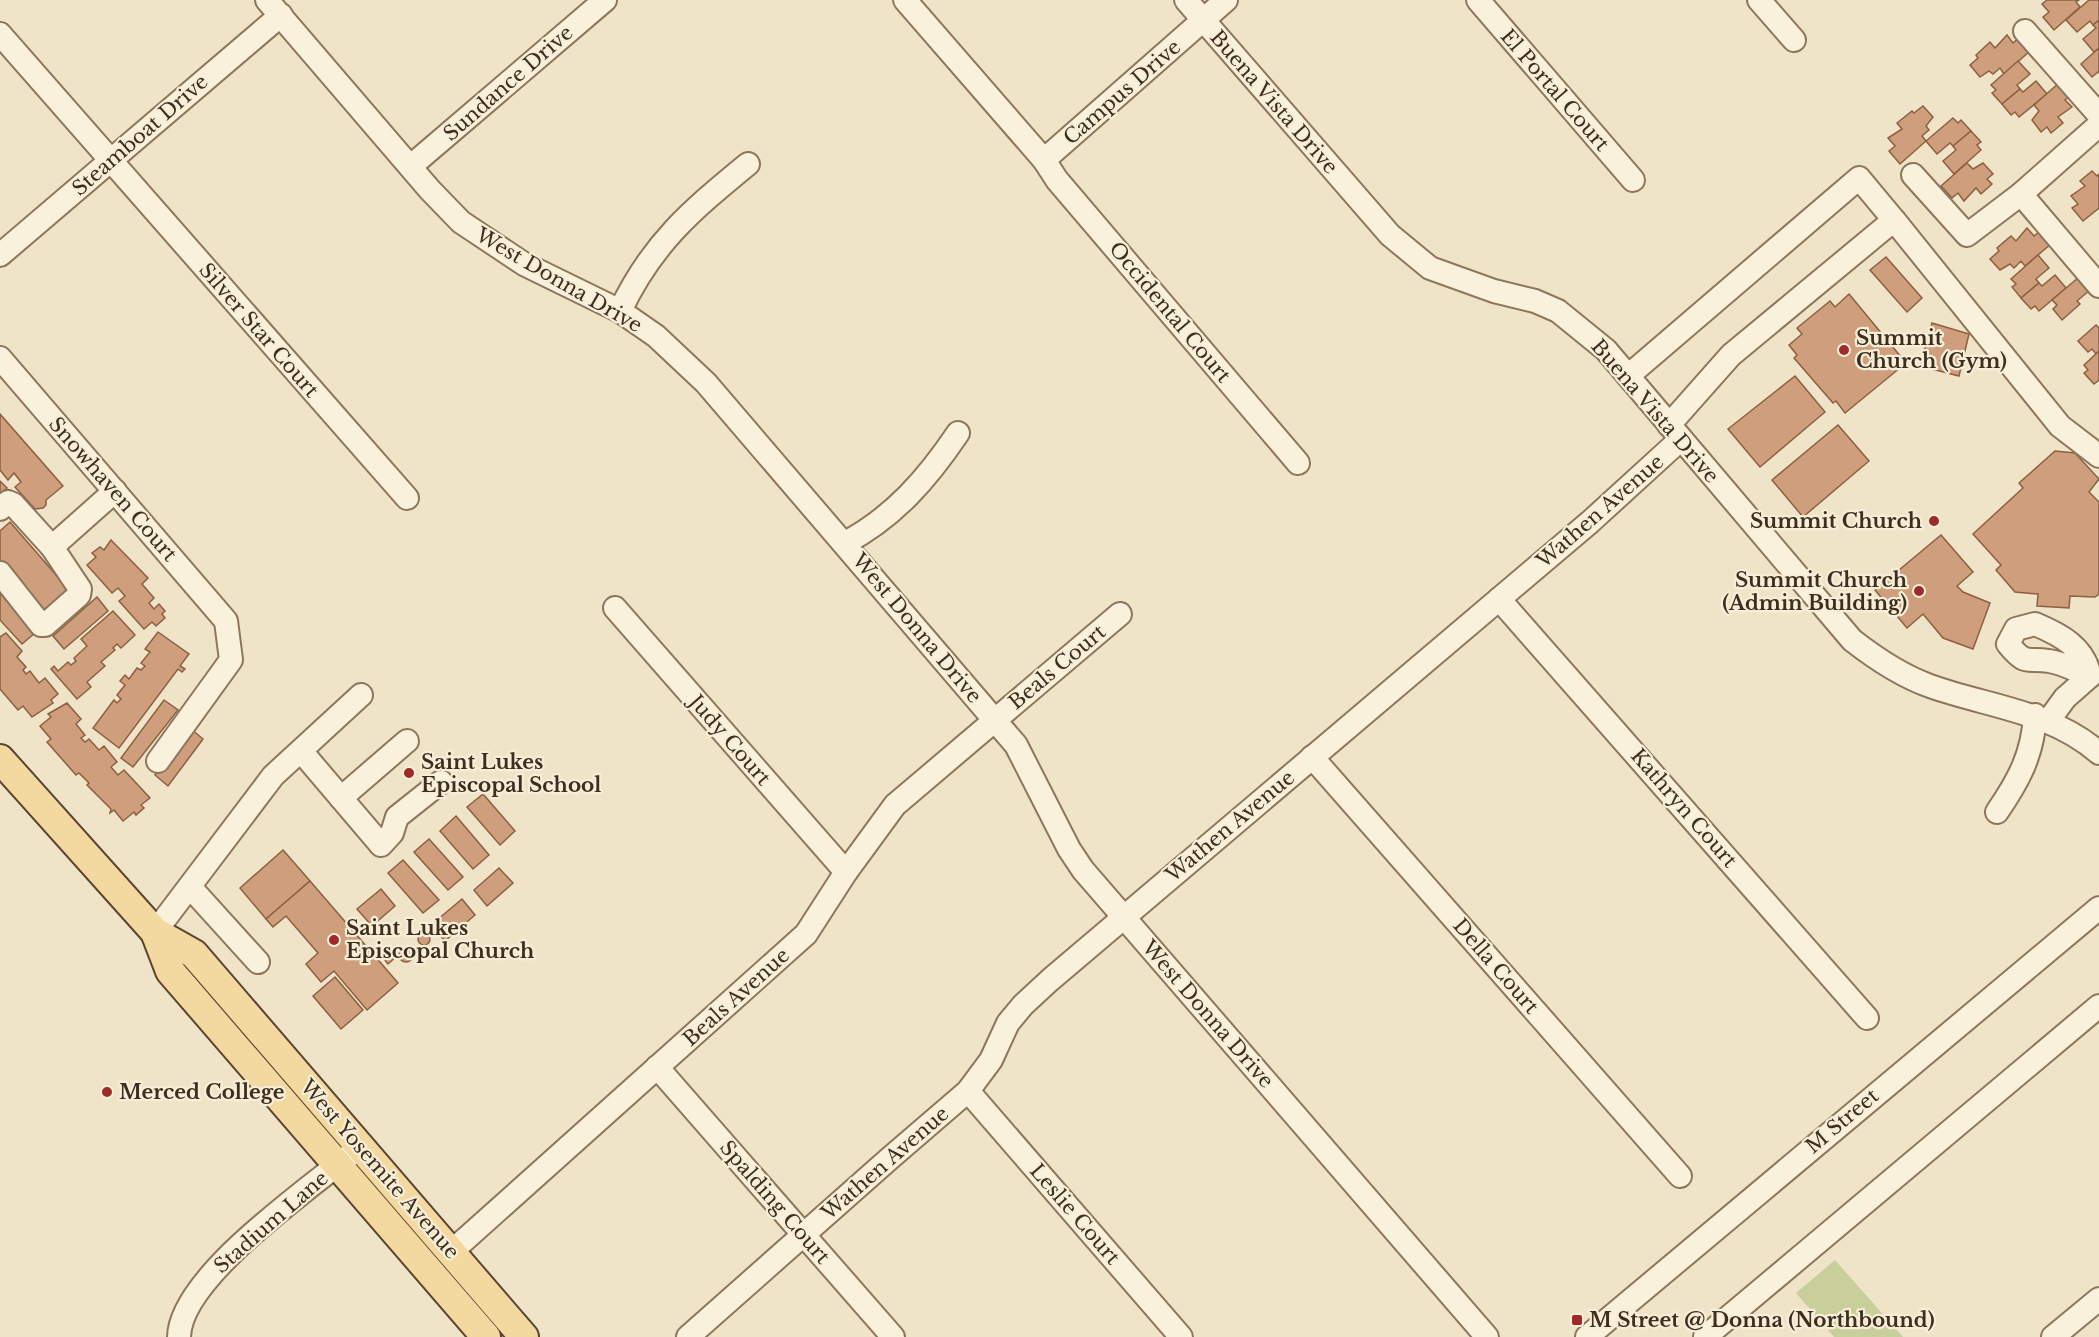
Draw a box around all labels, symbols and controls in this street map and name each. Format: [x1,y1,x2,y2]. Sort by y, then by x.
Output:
street label: Sundance Drive [438,20,578,146]
street label: El Portal Court [1496,24,1615,156]
street label: Buena Vista Drive [1205,25,1343,179]
street label: Campus Drive [1058,35,1186,149]
street label: Steamboat Drive [67,70,213,200]
street label: West Donna Drive [471,222,646,337]
street label: Occidental Court [1104,237,1236,388]
street label: Silver Star Court [194,258,324,402]
place label: Summit Church (Gym) [1856,326,2007,373]
street label: Buena Vista Drive [1586,334,1724,488]
marker: Summit Church (Gym) [1837,343,1851,357]
street label: Snowhaven Court [44,412,182,566]
street label: Wathen Avenue [1531,449,1668,573]
place label: Summit Church [1750,509,1923,533]
marker: Summit Church [1927,514,1941,528]
street label: West Donna Drive [847,548,987,708]
place label: Summit Church (Admin Building) [1722,568,1908,615]
marker: Summit Church (Admin Building) [1912,584,1926,598]
street label: Beals Court [1004,619,1111,714]
street label: Judy Court [682,688,776,790]
street label: Kathryn Court [1626,744,1742,873]
place label: Saint Lukes Episcopal School [421,750,601,797]
street label: Wathen Avenue [1160,765,1299,887]
marker: Saint Lukes Episcopal School [402,766,416,780]
street label: Della Court [1448,913,1544,1019]
place label: Saint Lukes Episcopal Church [346,916,535,963]
marker: Saint Lukes Episcopal Church [327,933,341,947]
street label: West Donna Drive [1137,934,1279,1093]
street label: Beals Avenue [678,943,794,1051]
street label: West Yosemite Avenue [295,1074,464,1264]
place label: Merced College [119,1080,285,1104]
street label: M Street [1801,1083,1884,1158]
marker: Merced College [100,1085,114,1099]
street label: Wathen Avenue [816,1101,953,1225]
street label: Spalding Court [715,1136,835,1269]
street label: Leslie Court [1025,1159,1125,1269]
street label: Stadium Lane [209,1166,333,1278]
place label: M Street @ Donna (Northbound) [1589,1308,1935,1332]
marker: M Street @ Donna (Northbound) [1570,1313,1584,1327]

